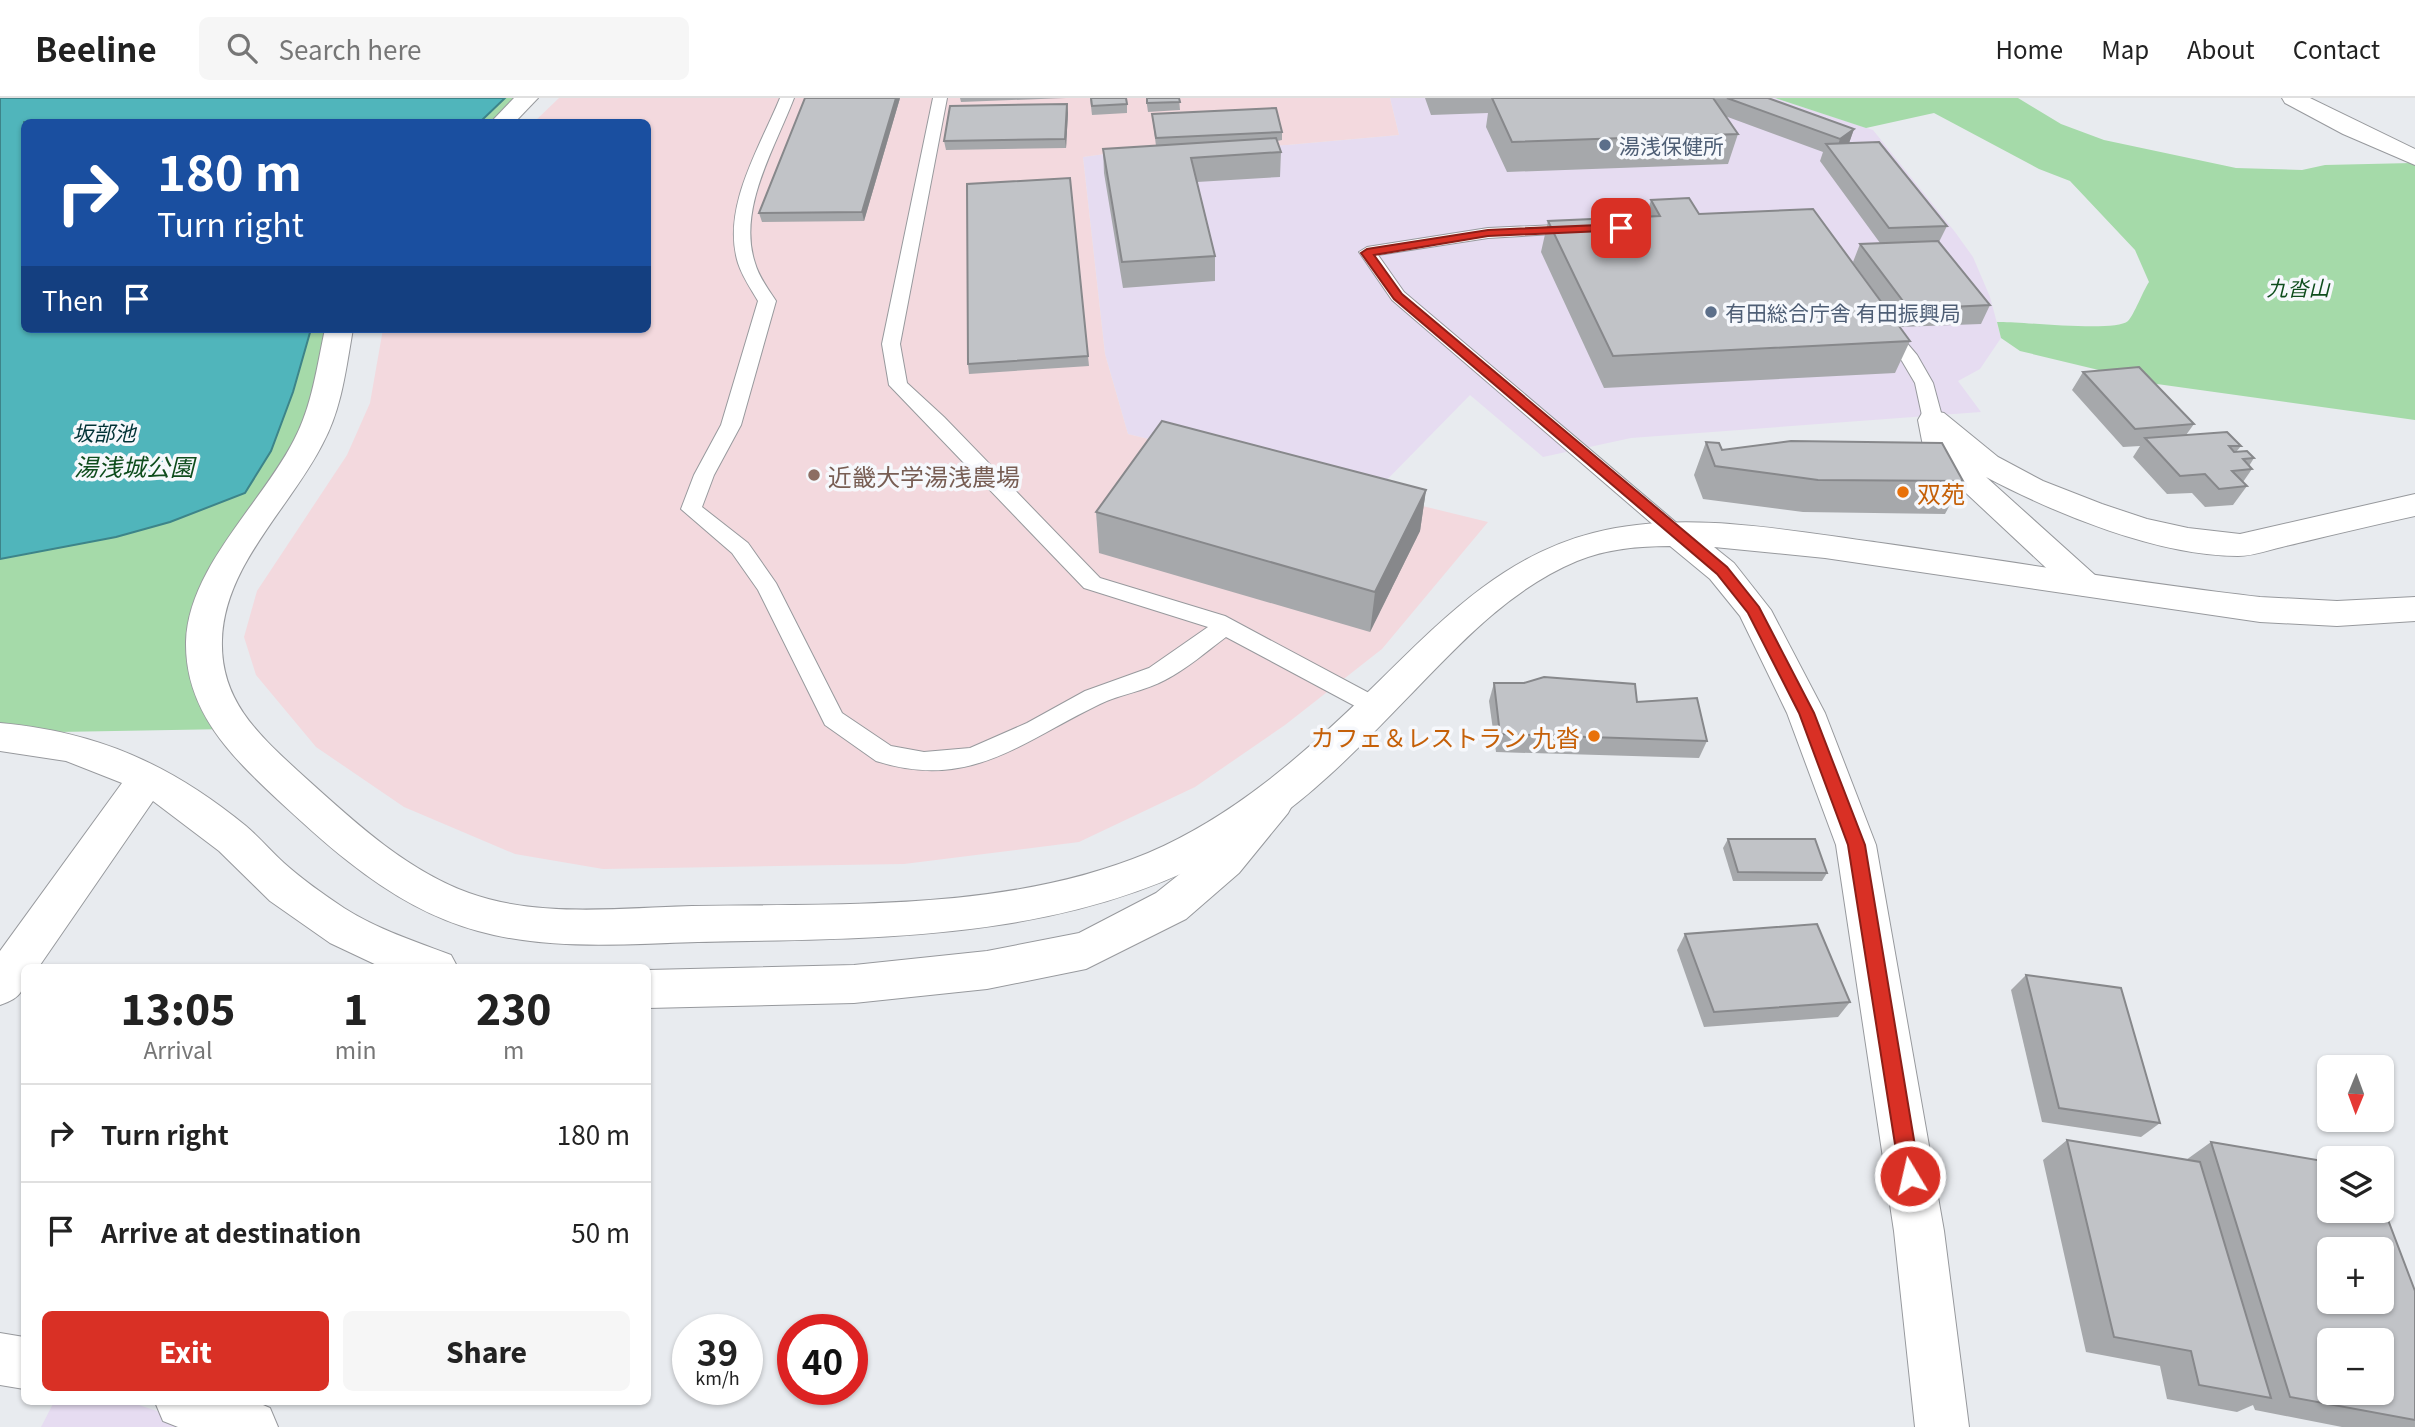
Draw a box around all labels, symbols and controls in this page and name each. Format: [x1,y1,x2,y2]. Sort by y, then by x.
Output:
search box [199,17,689,80]
text: Beeline [35,24,157,72]
icon: search [223,29,261,67]
text: Search here [279,30,422,67]
text: Home [1996,31,2063,66]
text: Map [2101,31,2149,66]
text: About [2187,31,2255,66]
text: Contact [2293,31,2380,66]
place label: 湯浅保健所 [1619,130,1724,160]
text: 180 m [157,134,302,205]
marker: 湯浅保健所 [1597,137,1613,153]
icon: right [42,147,133,238]
pin [1591,198,1651,258]
text: Turn right [157,200,304,246]
icon: arrive [1602,209,1640,247]
park label: 九沓山 [2267,272,2331,302]
icon: arrive [118,280,156,318]
text: Then [42,281,104,318]
place label: 有田総合庁舎 有田振興局 [1725,297,1961,327]
marker: 有田総合庁舎 有田振興局 [1703,304,1719,320]
water label: 坂部池 [73,417,137,447]
park label: 湯浅城公園 [74,448,197,483]
place label: 近畿大学湯浅農場 [828,458,1020,493]
marker: 近畿大学湯浅農場 [806,467,822,483]
place label: 双苑 [1917,475,1965,510]
marker: 双苑 [1895,484,1911,500]
place label: カフェ＆レストラン 九沓 [1311,719,1580,754]
marker: カフェ＆レストラン 九沓 [1586,728,1602,744]
text: 13:05 [121,976,235,1037]
text: 1 [343,976,368,1037]
text: 230 [476,976,551,1037]
text: Arrival [143,1032,212,1066]
text: min [335,1032,377,1066]
text: m [503,1032,524,1066]
north arrow [2317,1055,2394,1132]
map controls [2317,1055,2394,1405]
icon: right [42,1114,80,1152]
text: Turn right [101,1115,229,1152]
text: 180 m [557,1115,630,1152]
position arrow [1873,1139,1947,1213]
button: layers [2317,1146,2394,1223]
icon: arrive [42,1212,80,1250]
text: Arrive at destination [101,1213,362,1250]
text: 50 m [571,1213,630,1250]
button: + [2317,1237,2394,1314]
button: Exit [42,1311,329,1391]
button: Share [343,1311,630,1391]
speed limit sign: 40 [777,1314,868,1405]
text: 39 [697,1325,738,1376]
button: − [2317,1328,2394,1405]
text: km/h [695,1364,740,1390]

